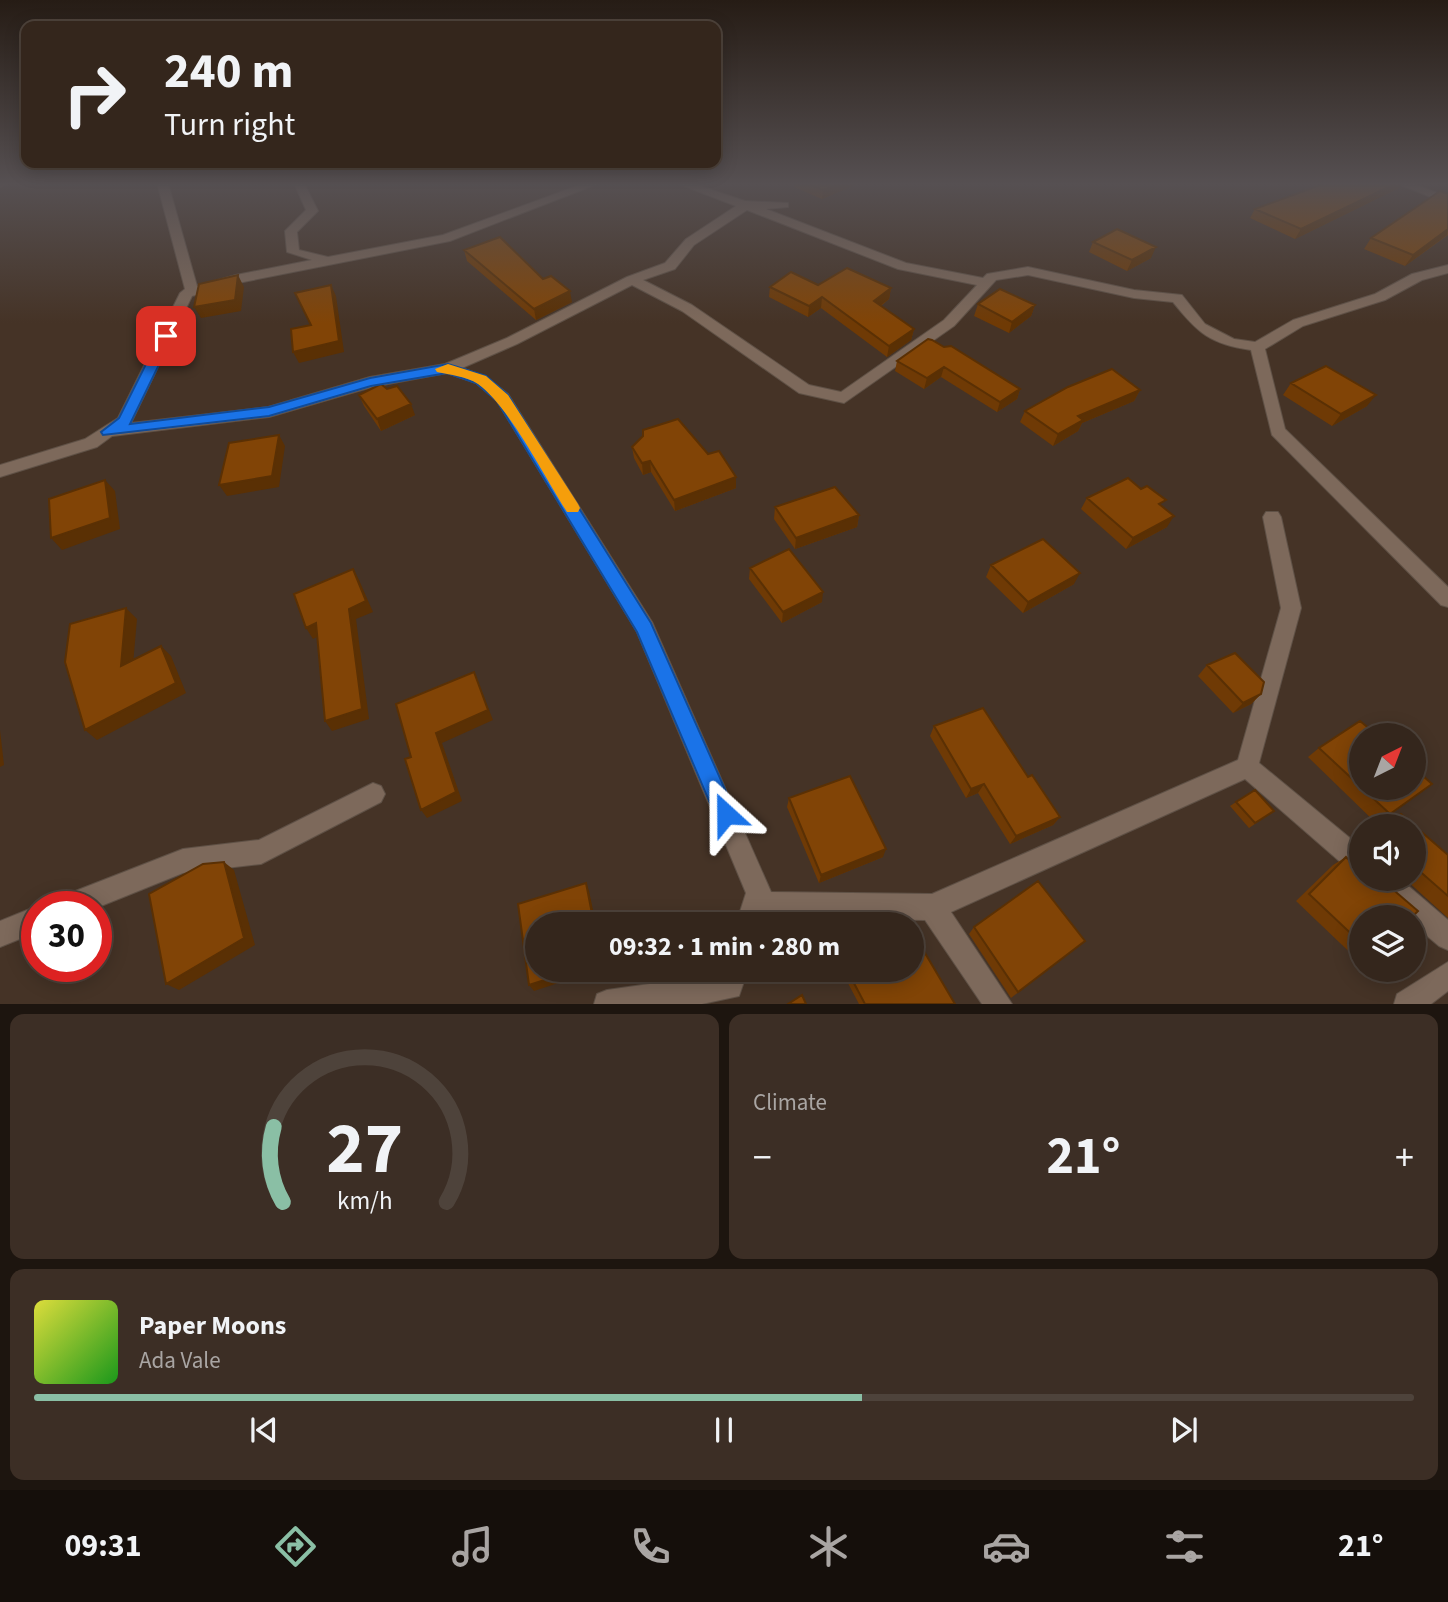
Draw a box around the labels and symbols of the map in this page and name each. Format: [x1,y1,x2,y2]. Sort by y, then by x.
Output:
pin [136,306,196,366]
north arrow [1349,723,1426,800]
position arrow [689,777,763,851]
speed limit sign: 30 [21,891,112,982]

